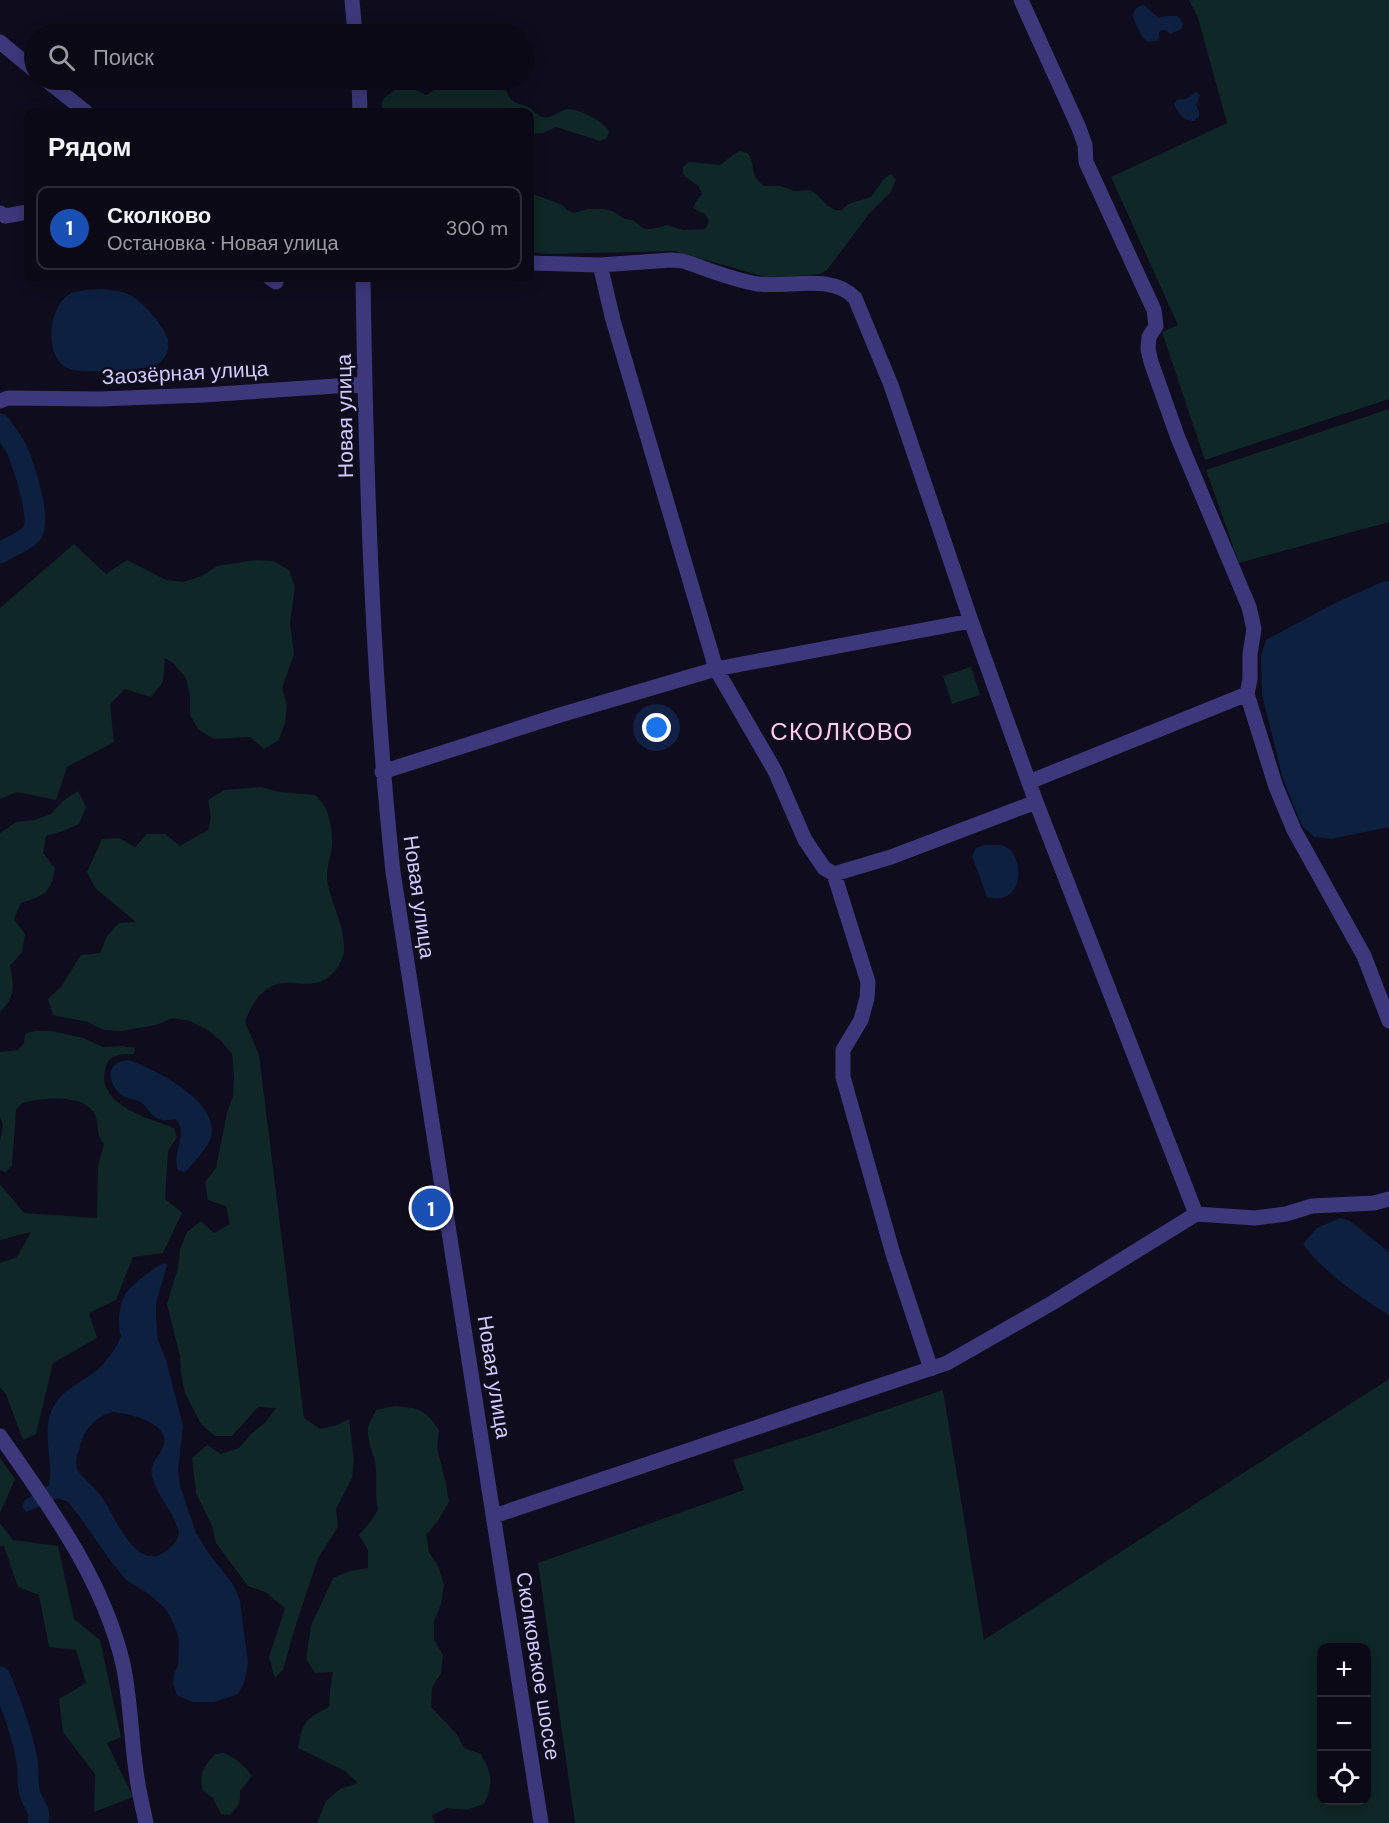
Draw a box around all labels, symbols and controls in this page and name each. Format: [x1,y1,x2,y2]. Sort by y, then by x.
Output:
search box [24,24,534,90]
icon: search [45,41,78,74]
text: Поиск [93,43,154,72]
text: Рядом [48,130,131,164]
text: Сколково [107,201,211,230]
text: 1 [66,215,73,241]
text: 300 m [446,215,508,241]
text: Остановка · Новая улица [107,230,339,256]
street label: Новая улица [330,353,360,478]
street label: Заозёрная улица [101,355,269,391]
your location [642,713,671,742]
district label: СКОЛКОВО [770,716,914,747]
street label: Новая улица [396,834,442,961]
pin: 1 [412,1186,450,1230]
street label: Новая улица [470,1314,518,1441]
street label: Сколковское шоссе [509,1570,567,1762]
map controls [1317,1643,1371,1805]
button: + [1317,1643,1371,1697]
button: − [1317,1697,1371,1751]
button: locate [1317,1751,1371,1805]

